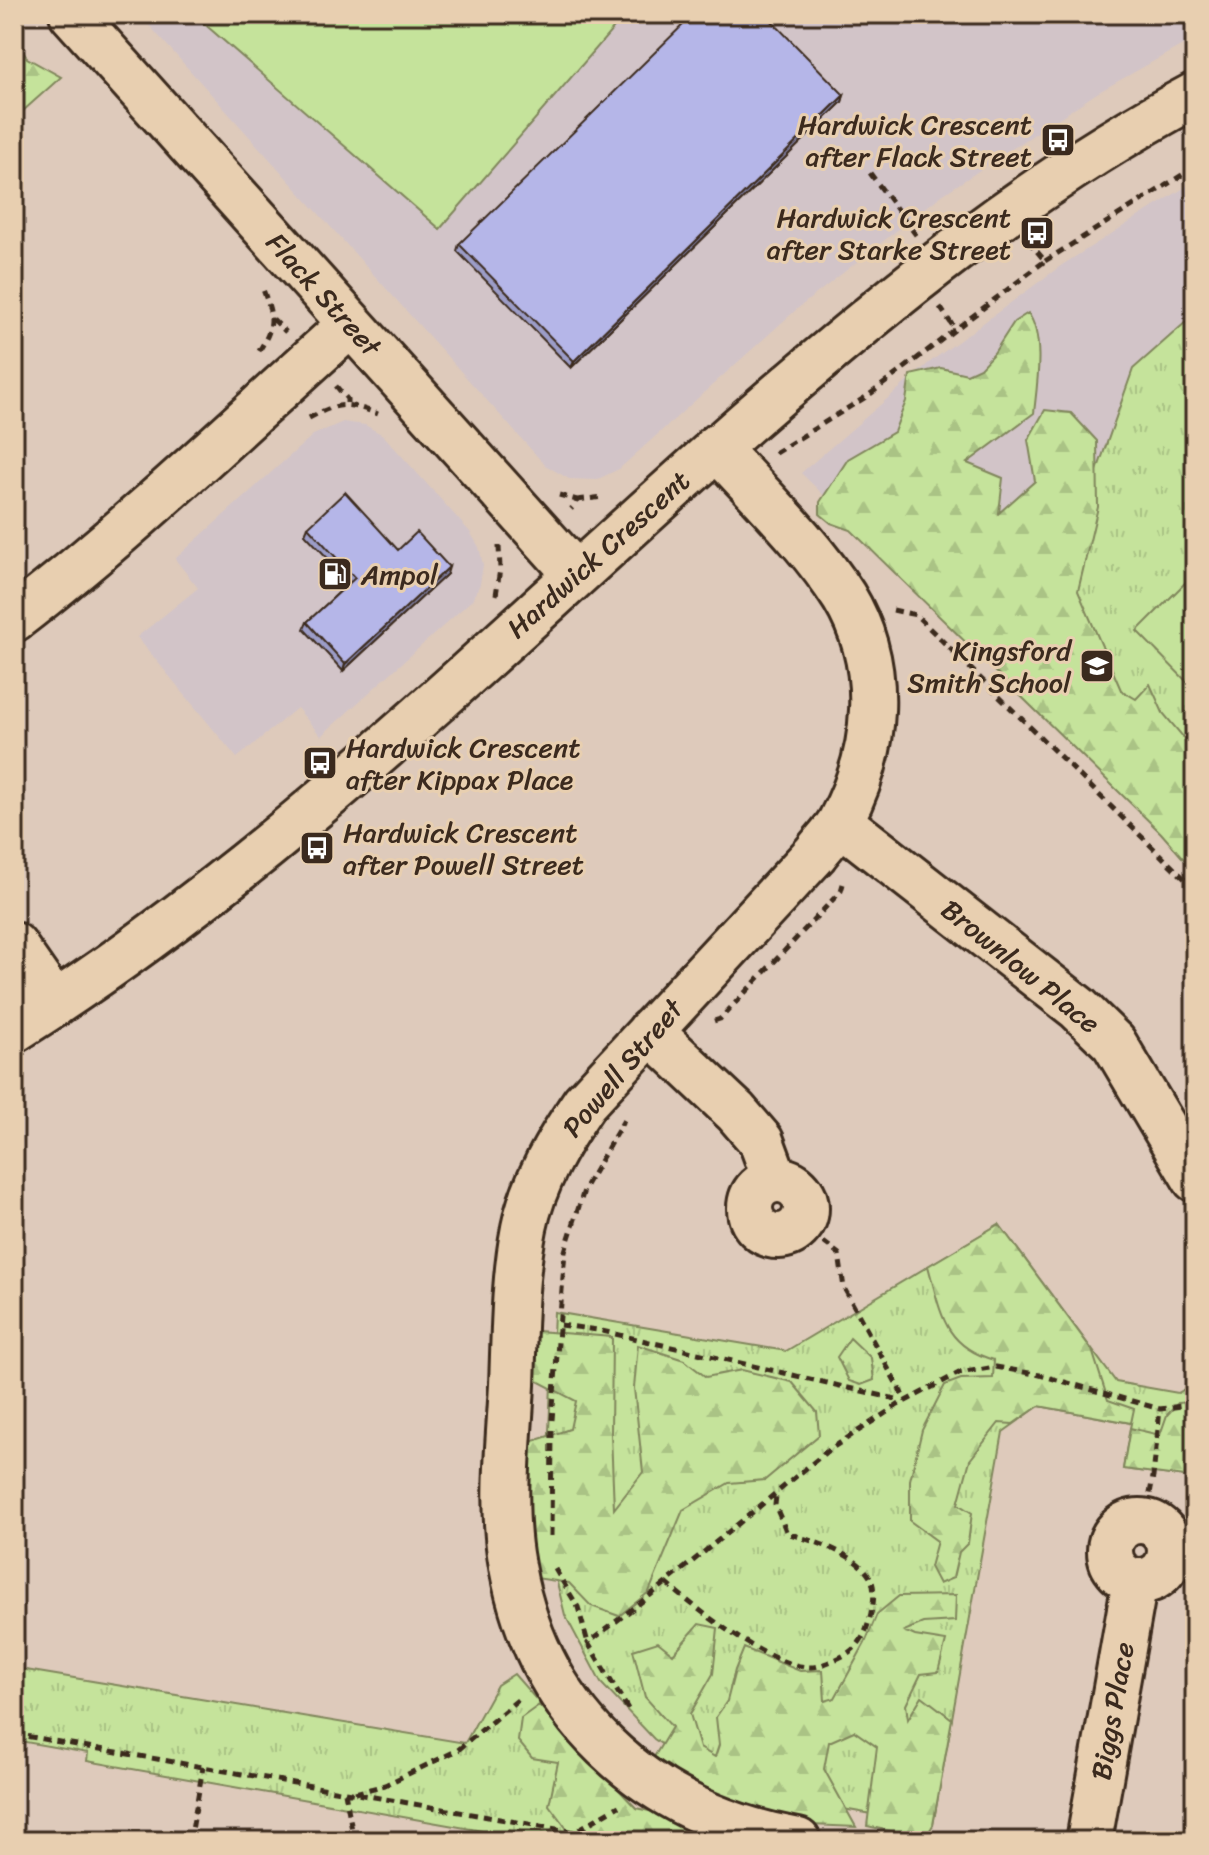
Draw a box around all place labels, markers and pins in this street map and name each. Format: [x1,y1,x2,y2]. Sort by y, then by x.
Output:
place label: Hardwick Crescent after Flack Street [798,100,1032,181]
bus stop icon: Hardwick Crescent after Flack Street [1039,121,1077,159]
place label: Hardwick Crescent after Starke Street [767,193,1011,274]
bus stop icon: Hardwick Crescent after Starke Street [1018,214,1056,252]
place label: Ampol [360,550,439,599]
fuel station icon: Ampol [316,555,354,593]
place label: Kingsford Smith School [907,626,1073,707]
school or university icon: Kingsford Smith School [1078,647,1116,685]
place label: Hardwick Crescent after Kippax Place [346,723,580,804]
bus stop icon: Hardwick Crescent after Kippax Place [301,744,339,782]
place label: Hardwick Crescent after Powell Street [343,808,584,889]
bus stop icon: Hardwick Crescent after Powell Street [298,829,336,867]

